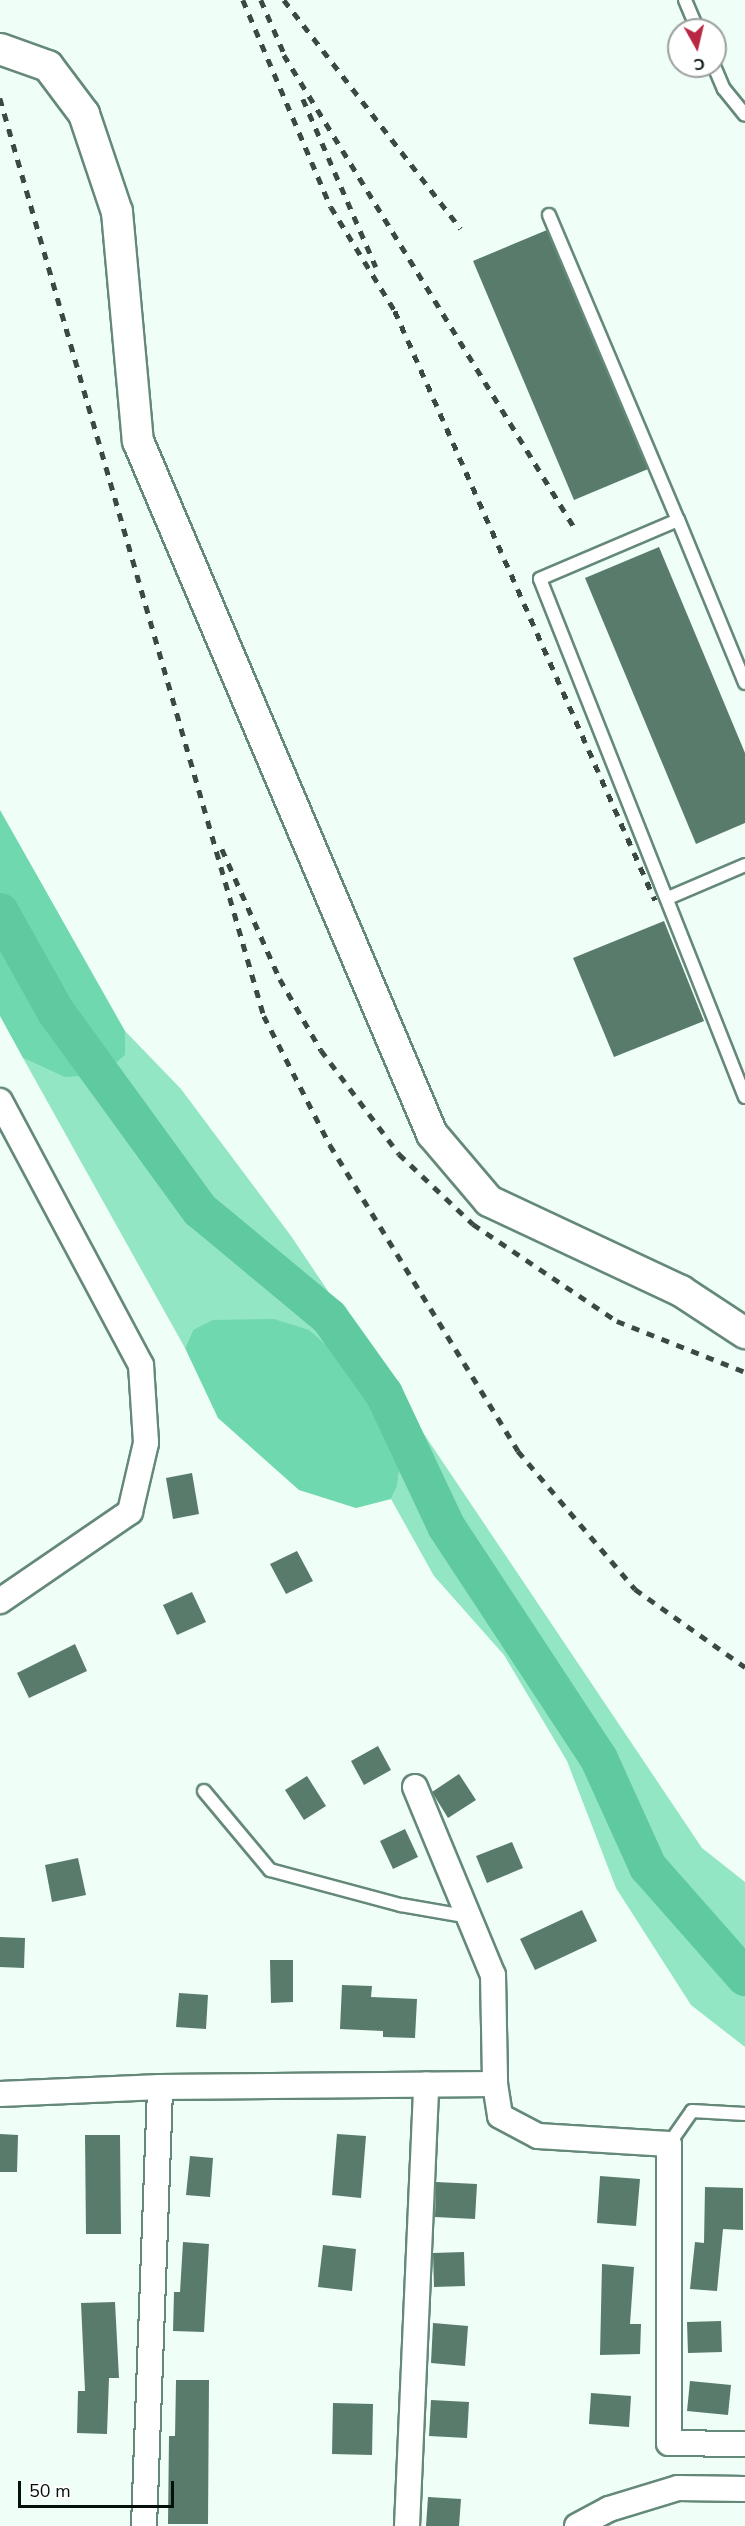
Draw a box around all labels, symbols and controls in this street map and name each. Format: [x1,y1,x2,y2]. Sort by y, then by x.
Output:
north arrow [667,18,727,78]
text: С [692,52,706,75]
scale bar [21,2469,177,2507]
text: 50 m [29,2479,71,2503]

